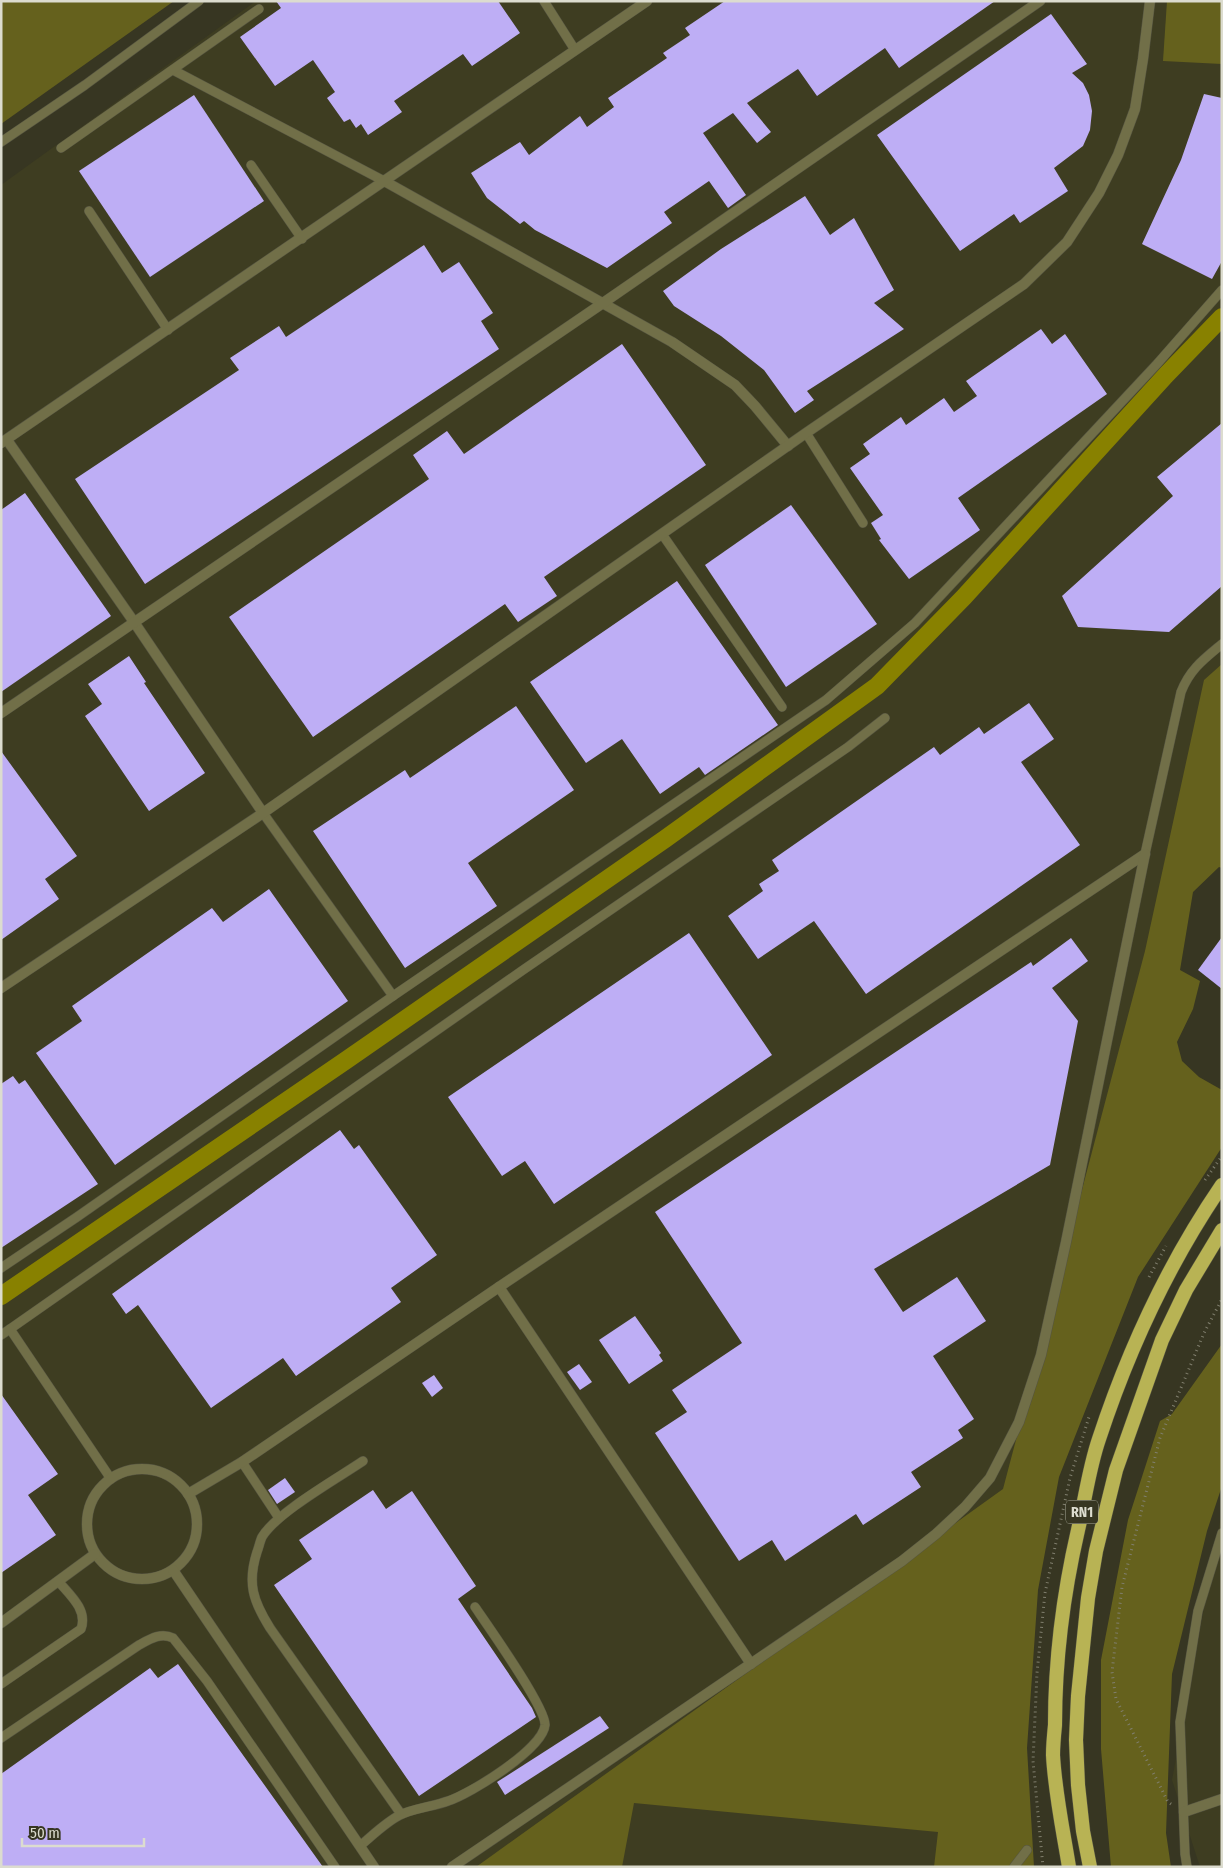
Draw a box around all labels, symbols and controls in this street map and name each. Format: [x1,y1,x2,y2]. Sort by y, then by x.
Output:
road number: RN1 [1066,1500,1098,1524]
scale bar [22,1816,145,1848]
text: 50 m [30,1824,60,1842]

